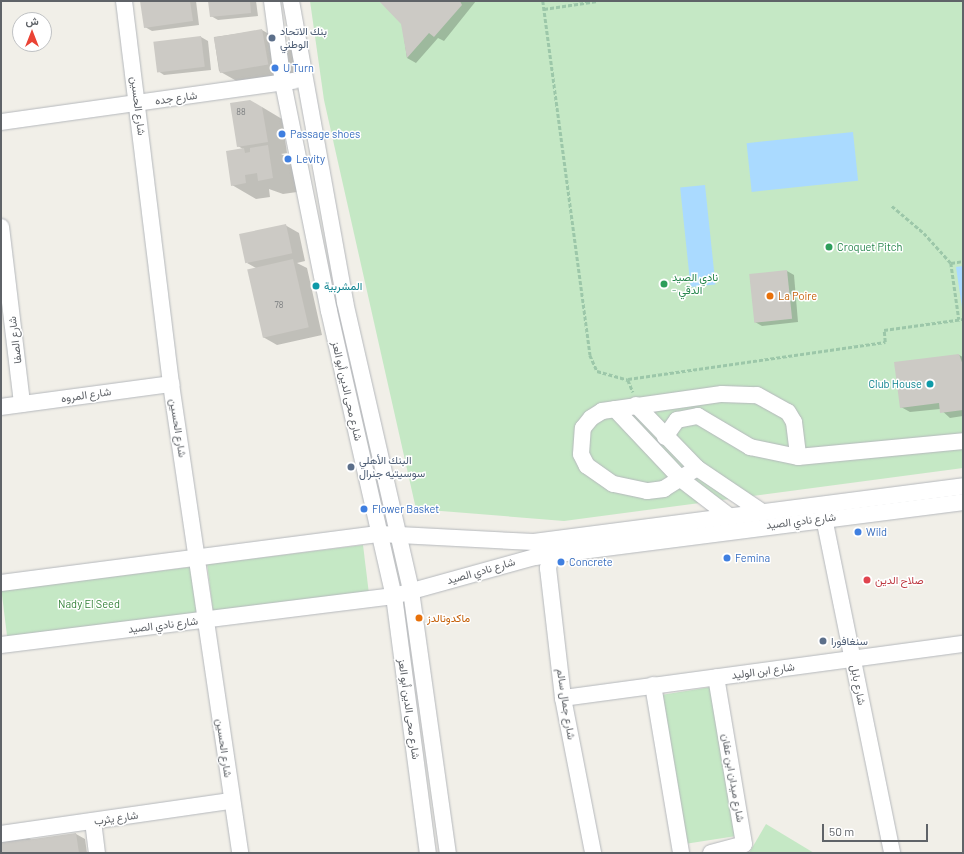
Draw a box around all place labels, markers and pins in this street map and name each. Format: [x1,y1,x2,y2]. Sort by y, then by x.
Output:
place label: بنك الاتحاد الوطني [280,25,327,51]
marker: بنك الاتحاد الوطني [267,33,277,43]
place label: U Turn [283,61,314,75]
marker: U Turn [270,63,280,73]
place label: Passage shoes [290,127,360,141]
marker: Passage shoes [277,129,287,139]
place label: Levity [296,152,325,166]
marker: Levity [283,154,293,164]
place label: Croquet Pitch [837,240,902,254]
marker: Croquet Pitch [824,242,834,252]
place label: نادي الصيد - الدقي [672,271,718,297]
place label: المشربية [324,279,362,293]
marker: نادي الصيد - الدقي [659,279,669,289]
marker: المشربية [311,281,321,291]
place label: La Poire [778,289,817,303]
marker: La Poire [765,291,775,301]
place label: Club House [868,377,922,391]
marker: Club House [925,379,935,389]
place label: البنك الأهلي سوسيتيه جنرال [359,454,425,480]
marker: البنك الأهلي سوسيتيه جنرال [346,462,356,472]
place label: Flower Basket [372,502,439,516]
marker: Flower Basket [359,504,369,514]
place label: Wild [866,525,887,539]
marker: Wild [853,527,863,537]
place label: Femina [735,551,770,565]
marker: Femina [722,553,732,563]
place label: Concrete [569,555,613,569]
marker: Concrete [556,557,566,567]
place label: صلاح الدين [875,573,924,587]
marker: صلاح الدين [862,575,872,585]
place label: ماكدونالدز [427,611,470,625]
marker: ماكدونالدز [414,613,424,623]
place label: سنغافورا [831,634,868,648]
marker: سنغافورا [818,636,828,646]

